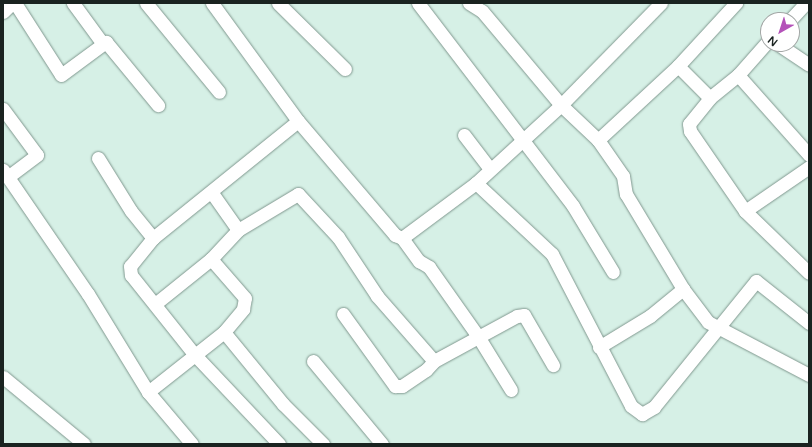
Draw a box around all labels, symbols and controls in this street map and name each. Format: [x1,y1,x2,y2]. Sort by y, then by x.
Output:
north arrow [760,12,800,52]
text: N [765,33,780,49]

